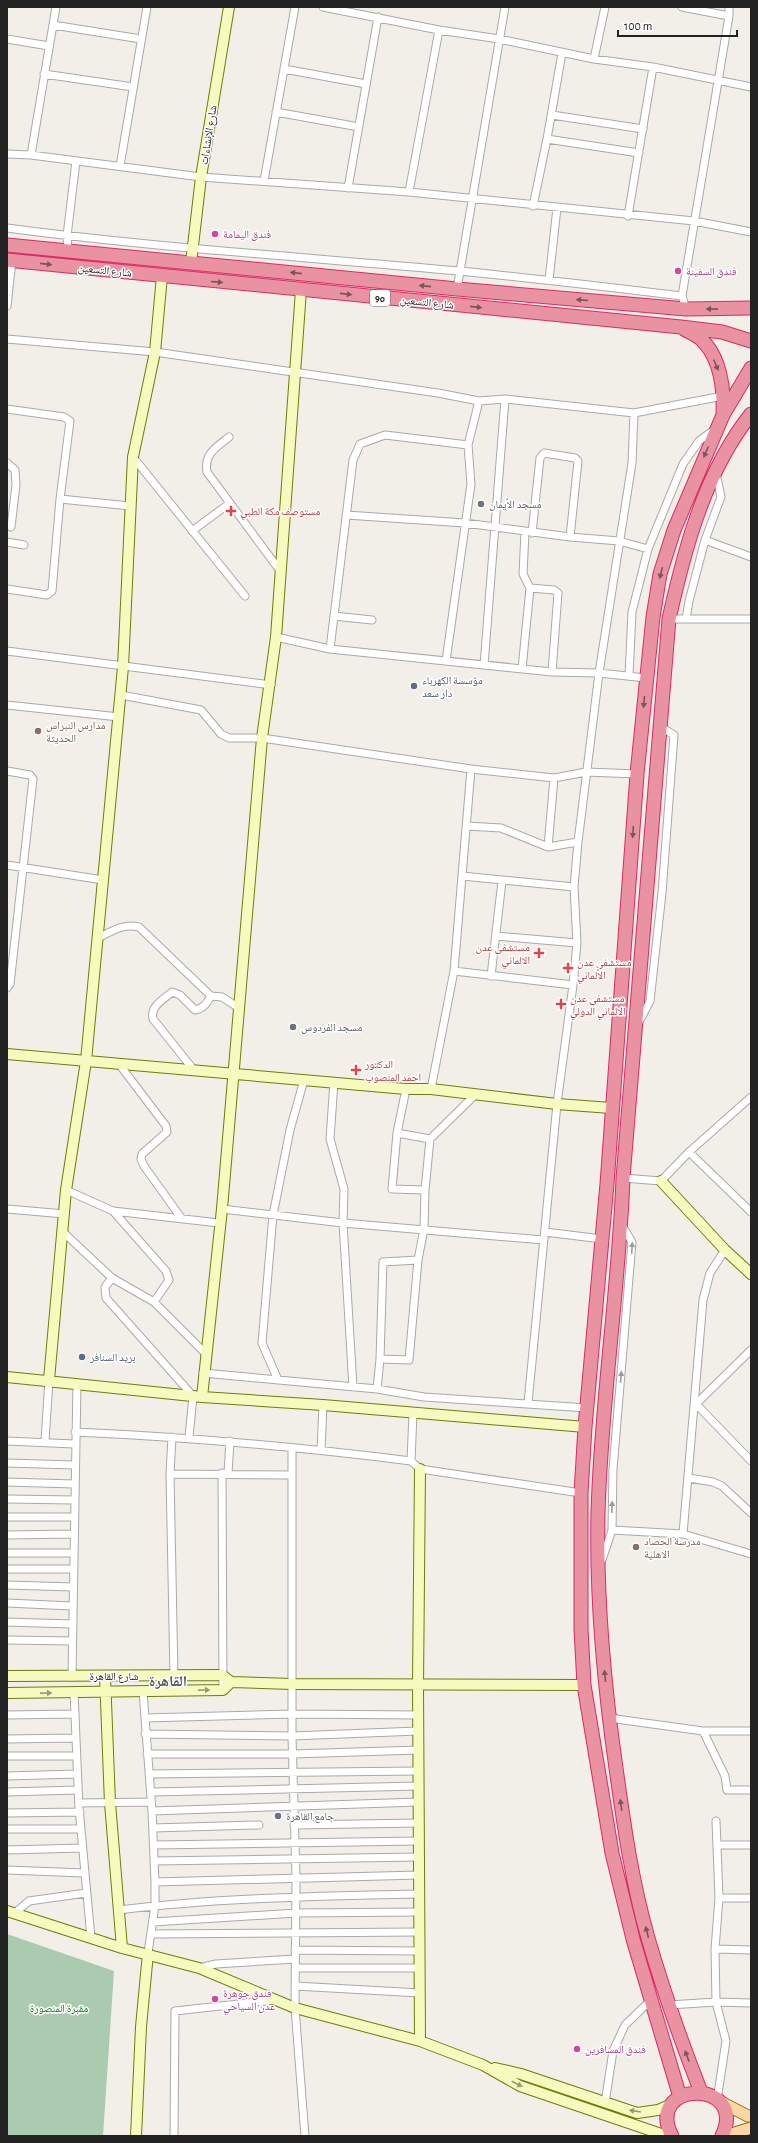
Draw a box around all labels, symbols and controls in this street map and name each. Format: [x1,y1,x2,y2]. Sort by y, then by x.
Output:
scale bar [618,12,737,38]
text: 100 m [624,20,652,32]
street label: شارع الإنشاءات [198,105,220,166]
marker: فندق اليمامة [210,229,220,239]
place label: فندق اليمامة [223,229,272,241]
one-way arrow [40,260,52,267]
street label: شارع التسعين [77,262,132,280]
marker: فندق السفينة [673,266,683,276]
place label: فندق السفينة [686,266,737,278]
one-way arrow [290,270,302,276]
one-way arrow [211,279,223,285]
one-way arrow [419,283,431,289]
road number: 90 [370,290,390,306]
one-way arrow [340,291,352,298]
street label: شارع التسعين [399,294,454,312]
one-way arrow [576,297,588,303]
one-way arrow [470,304,482,310]
one-way arrow [705,306,718,312]
one-way arrow [714,359,720,371]
one-way arrow [703,446,709,457]
place label: مسجد الأيمان [489,498,542,511]
marker: مسجد الأيمان [476,499,486,509]
marker: مستوصف مكة الطبي [225,505,237,517]
place label: مستوصف مكة الطبي [240,506,320,520]
one-way arrow [658,568,664,580]
place label: مؤسسة الكهرباء دار سعد [422,675,483,699]
marker: مؤسسة الكهرباء دار سعد [409,681,419,691]
one-way arrow [640,696,647,708]
place label: مدارس النبراس الحديثة [46,720,106,744]
marker: مدارس النبراس الحديثة [33,726,43,736]
one-way arrow [629,826,636,838]
place label: مستشفى عدن الالماني [476,942,530,969]
marker: مستشفى عدن الالماني [533,947,545,959]
place label: مستشفى عدن الألماني [577,957,631,984]
marker: مستشفى عدن الألماني [562,962,574,974]
place label: مستشفى عدن الالماني الدولي [570,993,626,1020]
marker: مستشفى عدن الالماني الدولي [555,998,567,1010]
marker: مسجد الفردوس [288,1022,298,1032]
place label: مسجد الفردوس [301,1022,362,1034]
place label: الدكتور احمد المنصوب [364,1059,421,1083]
marker: الدكتور احمد المنصوب [350,1064,362,1076]
one-way arrow [628,1242,635,1254]
marker: بريد السنافر [77,1352,87,1362]
place label: بريد السنافر [89,1352,136,1363]
one-way arrow [617,1371,624,1383]
one-way arrow [609,1501,616,1513]
place label: مدرسة الحصاد الاهلية [644,1536,701,1560]
marker: مدرسة الحصاد الاهلية [631,1542,641,1552]
one-way arrow [601,1670,608,1682]
street label: شارع القاهرة [89,1671,139,1683]
district label: القاهرة [149,1674,187,1689]
one-way arrow [198,1687,210,1694]
one-way arrow [40,1689,52,1696]
one-way arrow [618,1799,624,1811]
marker: جامع القاهرة [273,1811,283,1821]
place label: جامع القاهرة [286,1811,334,1823]
one-way arrow [644,1926,650,1938]
place label: فندق جوهرة عدن السياحي [223,1988,276,2015]
marker: فندق جوهرة عدن السياحي [210,1994,220,2004]
park label: مقبرة المنصورة [30,2003,88,2014]
marker: فندق المسافرين [572,2044,582,2054]
place label: فندق المسافرين [585,2044,646,2056]
one-way arrow [684,2049,690,2061]
one-way arrow [511,2081,523,2087]
one-way arrow [629,2108,641,2114]

